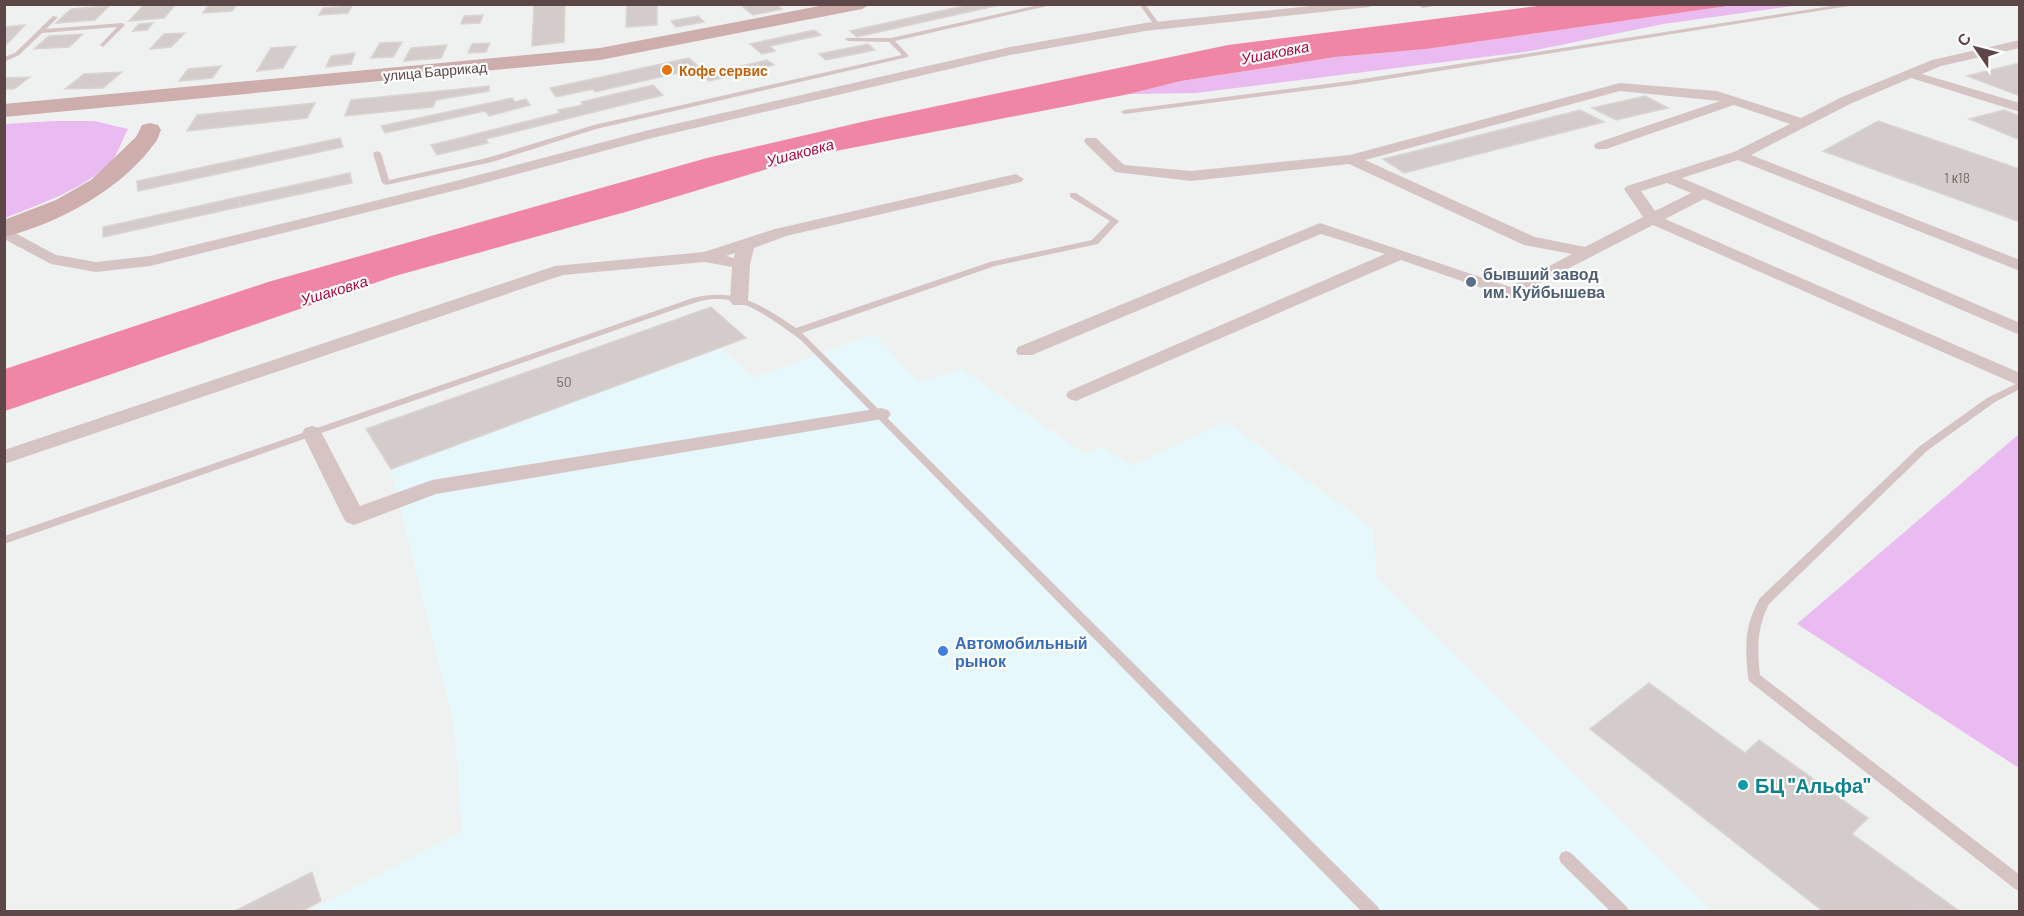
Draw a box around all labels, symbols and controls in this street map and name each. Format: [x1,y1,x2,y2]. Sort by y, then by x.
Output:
north arrow [1946,18,2006,78]
text: С [1952,29,1975,49]
water label: Ушаковка [1238,37,1311,68]
street label: улица Баррикад [382,58,488,84]
place label: Кофе сервис [679,62,768,79]
marker: Кофе сервис [660,63,674,77]
water label: Ушаковка [763,134,836,170]
house number: 1 к18 [1944,169,1970,186]
place label: бывший завод им. Куйбышева [1483,264,1605,301]
water label: Ушаковка [297,271,370,309]
marker: бывший завод им. Куйбышева [1464,275,1478,289]
house number: 50 [556,373,572,390]
place label: Автомобильный рынок [955,633,1088,670]
marker: Автомобильный рынок [936,644,950,658]
place label: БЦ "Альфа" [1755,773,1870,797]
marker: БЦ "Альфа" [1736,778,1750,792]

